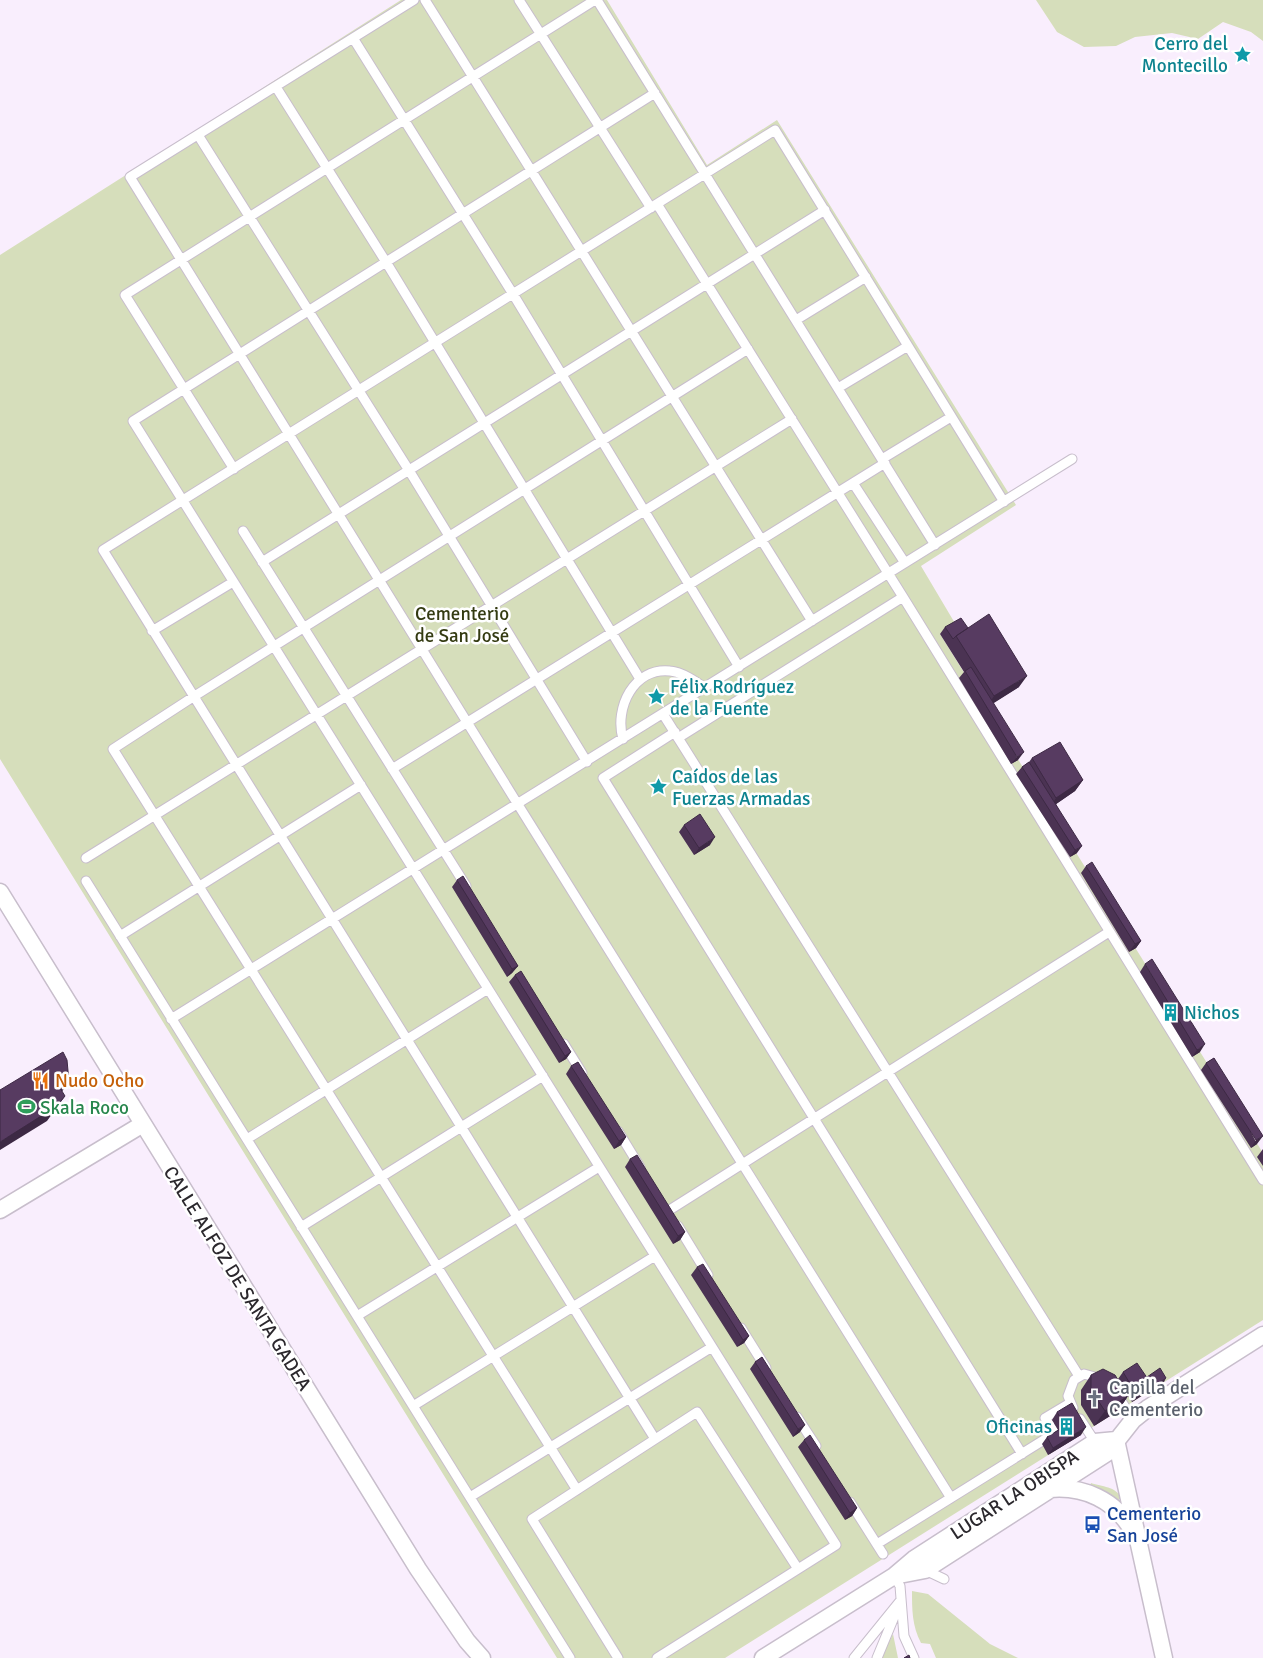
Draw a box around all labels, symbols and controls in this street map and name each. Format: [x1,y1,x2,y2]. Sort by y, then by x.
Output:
place label: Cerro del Montecillo [1141,32,1228,78]
place icon: Cerro del Montecillo [1232,44,1252,64]
park label: Cementerio de San José [415,602,509,648]
place label: Félix Rodríguez de la Fuente [670,675,794,721]
place icon: Félix Rodríguez de la Fuente [646,687,666,707]
place label: Caídos de las Fuerzas Armadas [672,765,810,811]
place icon: Caídos de las Fuerzas Armadas [648,777,668,797]
place label: Nichos [1184,1001,1240,1025]
building icon: Nichos [1160,1002,1180,1022]
place label: Nudo Ocho [55,1069,144,1093]
restaurant icon: Nudo Ocho [31,1070,51,1090]
place label: Skala Roco [40,1096,129,1120]
sports icon: Skala Roco [16,1097,36,1117]
street label: CALLE ALFOZ DE SANTA GADEA [158,1162,317,1396]
place label: Capilla del Cementerio [1109,1376,1203,1422]
church icon: Capilla del Cementerio [1085,1388,1105,1408]
place label: Oficinas [986,1415,1052,1439]
building icon: Oficinas [1056,1416,1076,1436]
street label: LUGAR LA OBISPA [946,1444,1084,1545]
place label: Cementerio San José [1107,1502,1201,1548]
bus stop icon: Cementerio San José [1083,1514,1103,1534]

